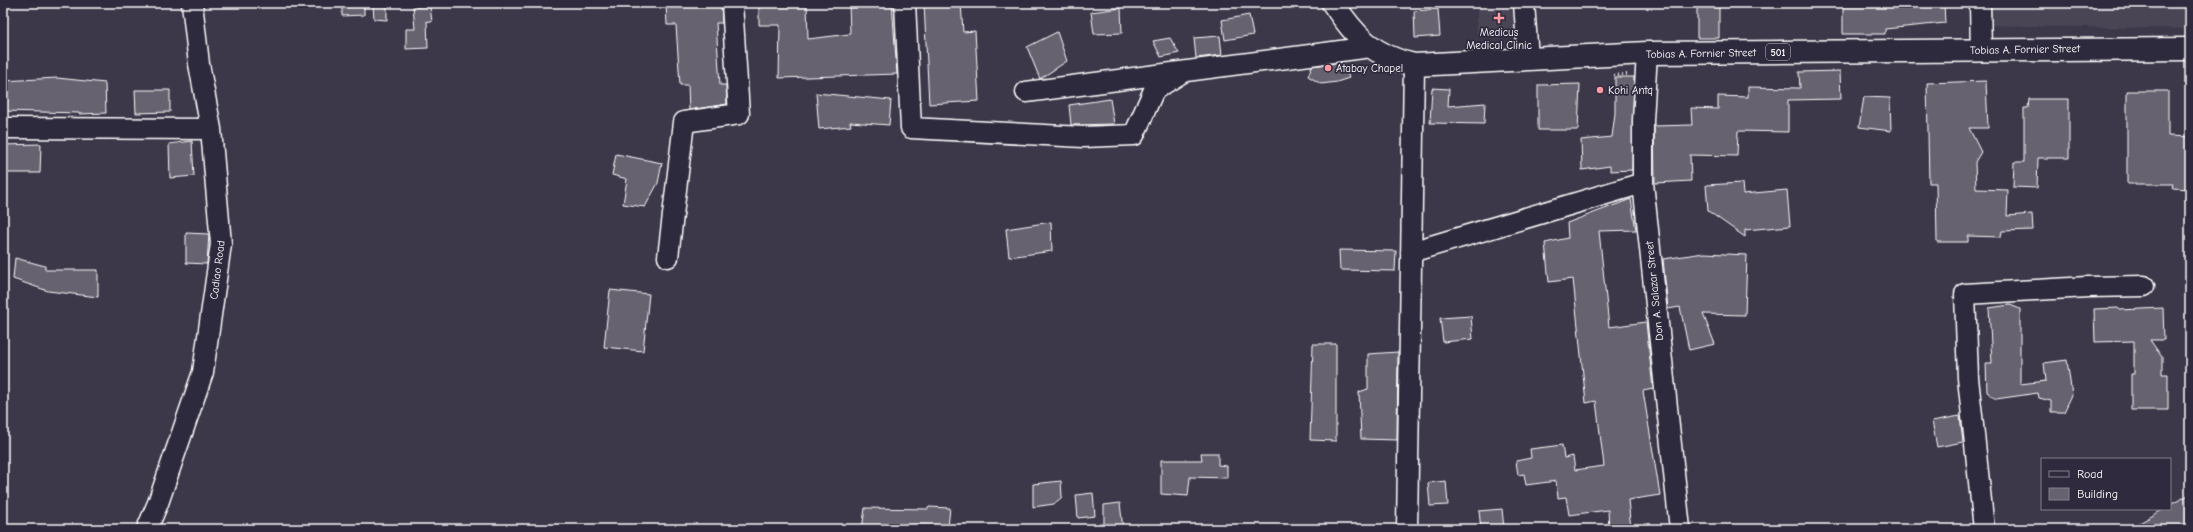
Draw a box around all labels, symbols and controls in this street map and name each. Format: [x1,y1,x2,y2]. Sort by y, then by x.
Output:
marker: Medicus Medical Clinic [1493,12,1505,24]
place label: Medicus Medical Clinic [1466,26,1533,52]
street label: Tobias A. Fornier Street [1970,42,2081,57]
road number: 501 [1766,44,1790,60]
street label: Tobias A. Fornier Street [1646,46,1757,61]
place label: Atabay Chapel [1336,62,1403,75]
marker: Atabay Chapel [1323,63,1333,73]
place label: Kohi Antq [1608,84,1653,97]
marker: Kohi Antq [1595,85,1605,95]
street label: Cadiao Road [207,239,228,300]
street label: Don A. Salazar Street [1643,240,1666,341]
legend [2041,458,2171,510]
text: Road [2077,467,2103,481]
text: Building [2077,487,2118,501]

